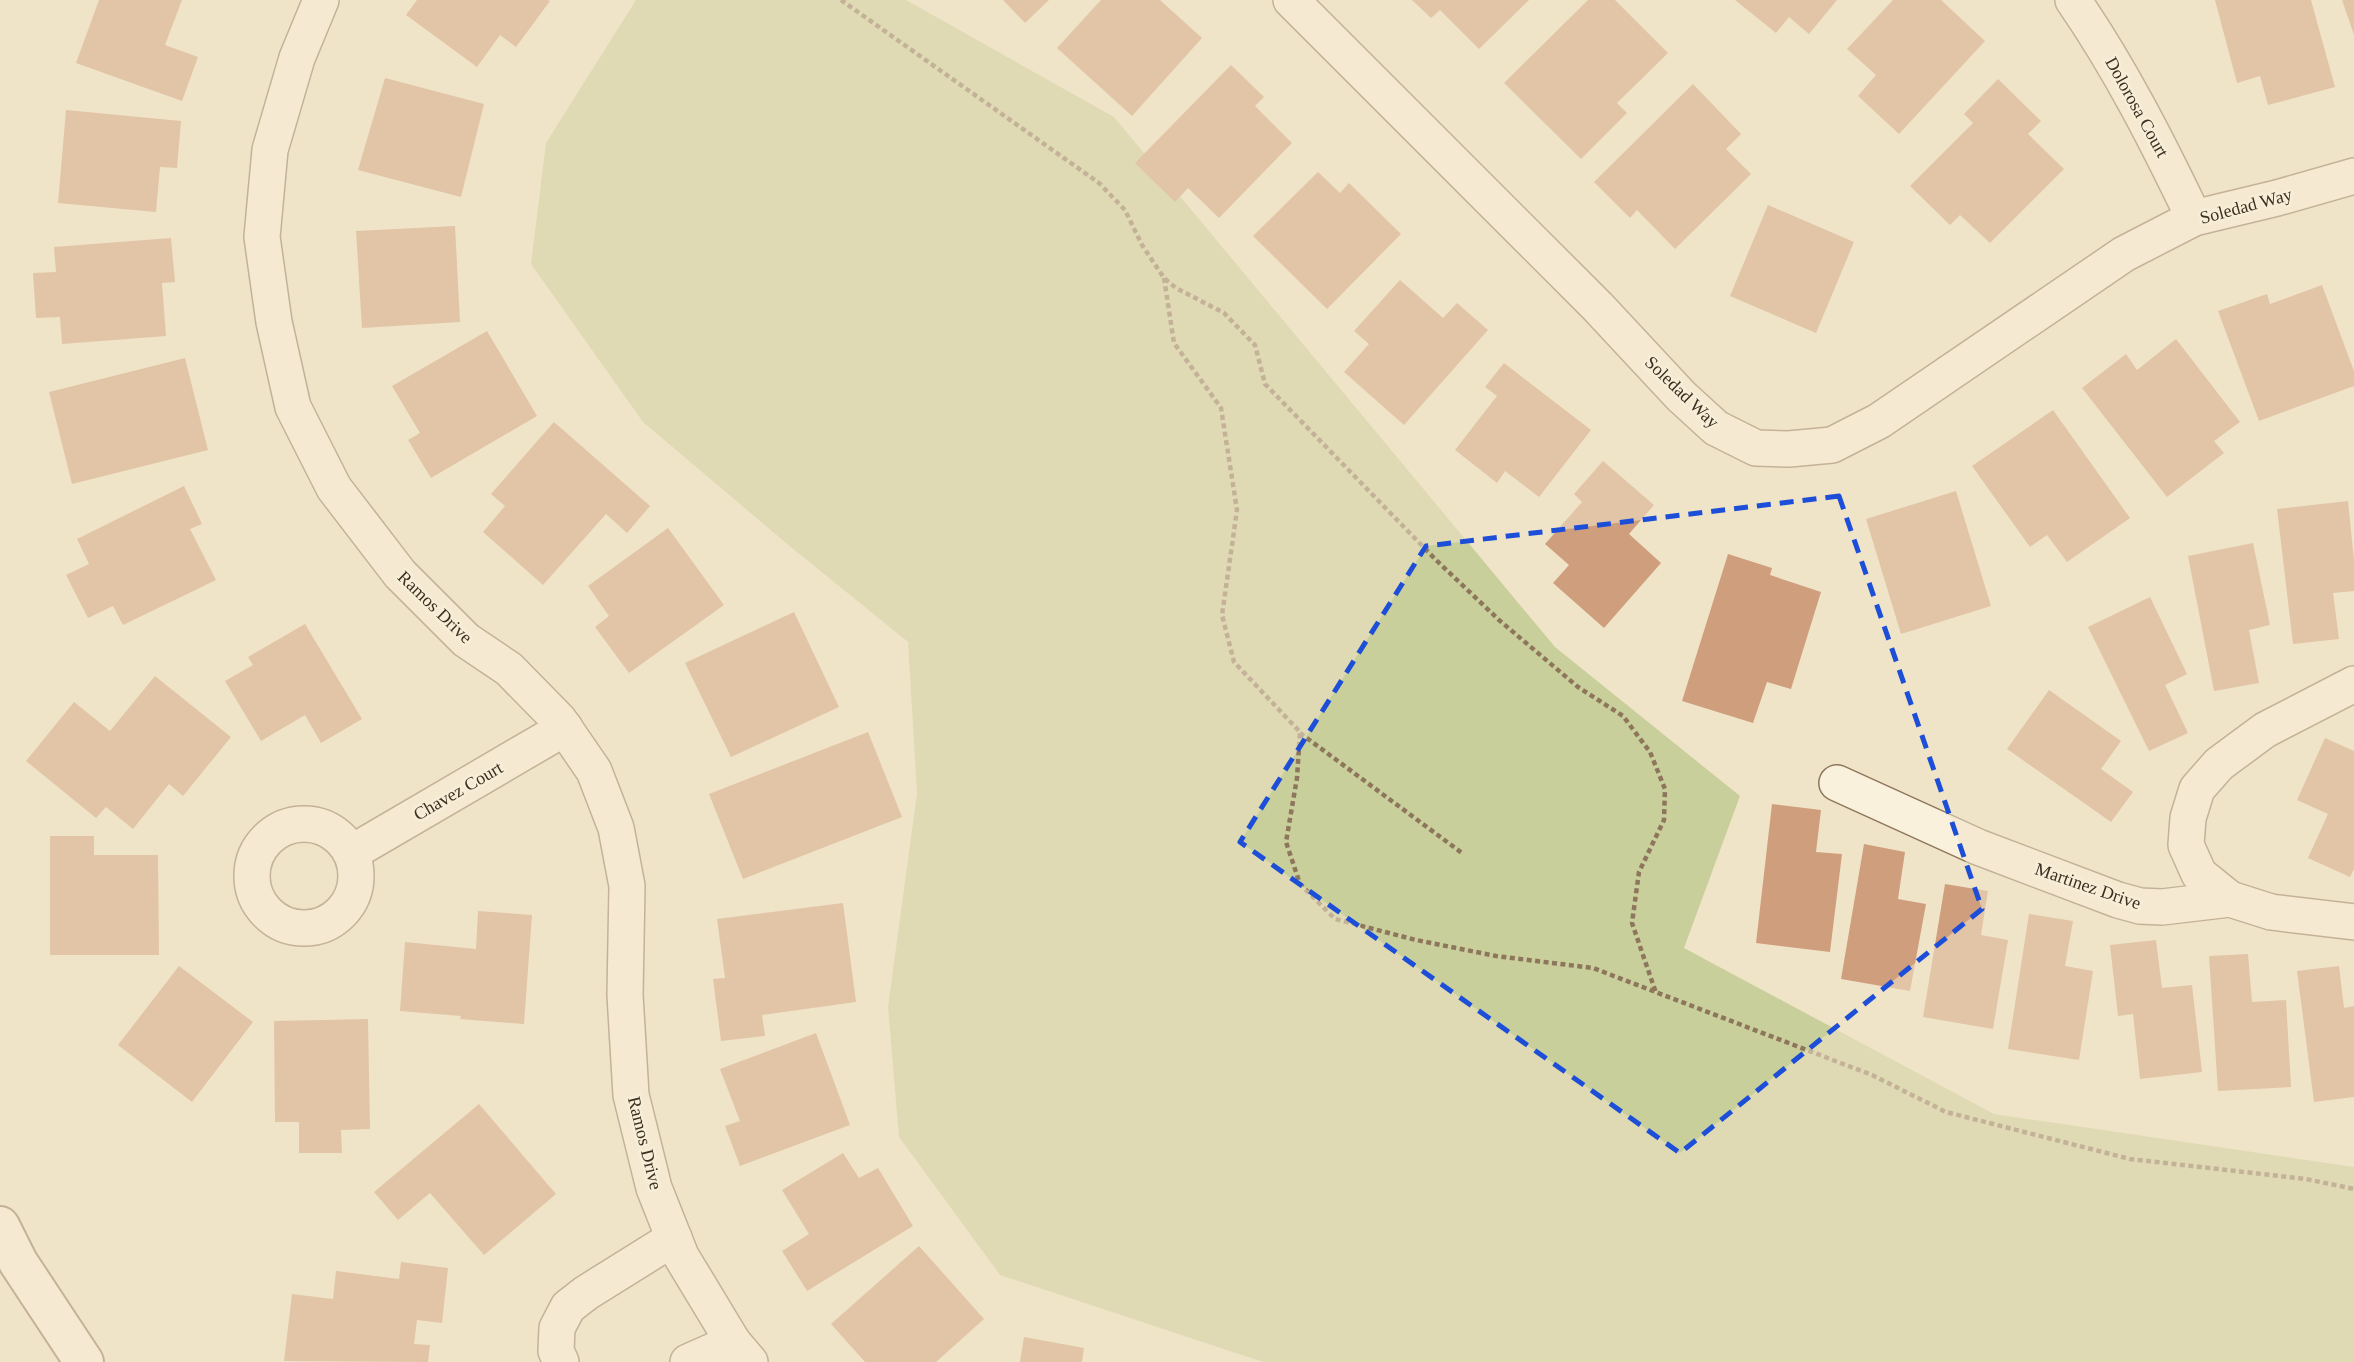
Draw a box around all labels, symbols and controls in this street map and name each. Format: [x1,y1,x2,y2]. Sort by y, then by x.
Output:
street label: Dolorosa Court [2101,53,2173,161]
street label: Soledad Way [2198,184,2294,228]
street label: Soledad Way [1641,352,1723,432]
street label: Ramos Drive [394,567,476,647]
street label: Chavez Court [410,757,506,825]
street label: Martinez Drive [2033,859,2143,913]
street label: Ramos Drive [624,1094,666,1192]

